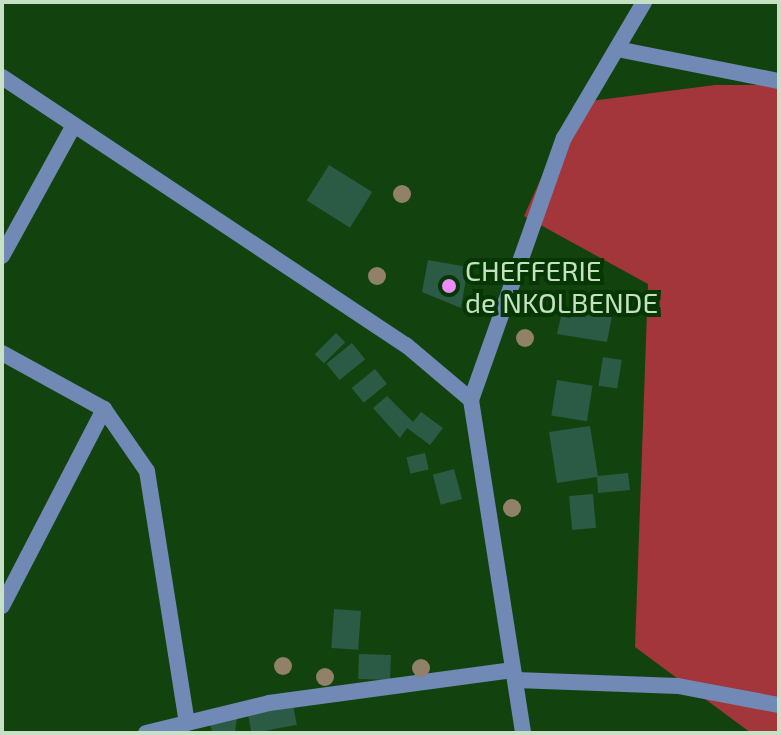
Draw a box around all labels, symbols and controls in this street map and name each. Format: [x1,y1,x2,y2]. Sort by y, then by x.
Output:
place label: CHEFFERIE de NKOLBENDE [465,253,658,319]
marker: CHEFFERIE de NKOLBENDE [440,277,458,295]

